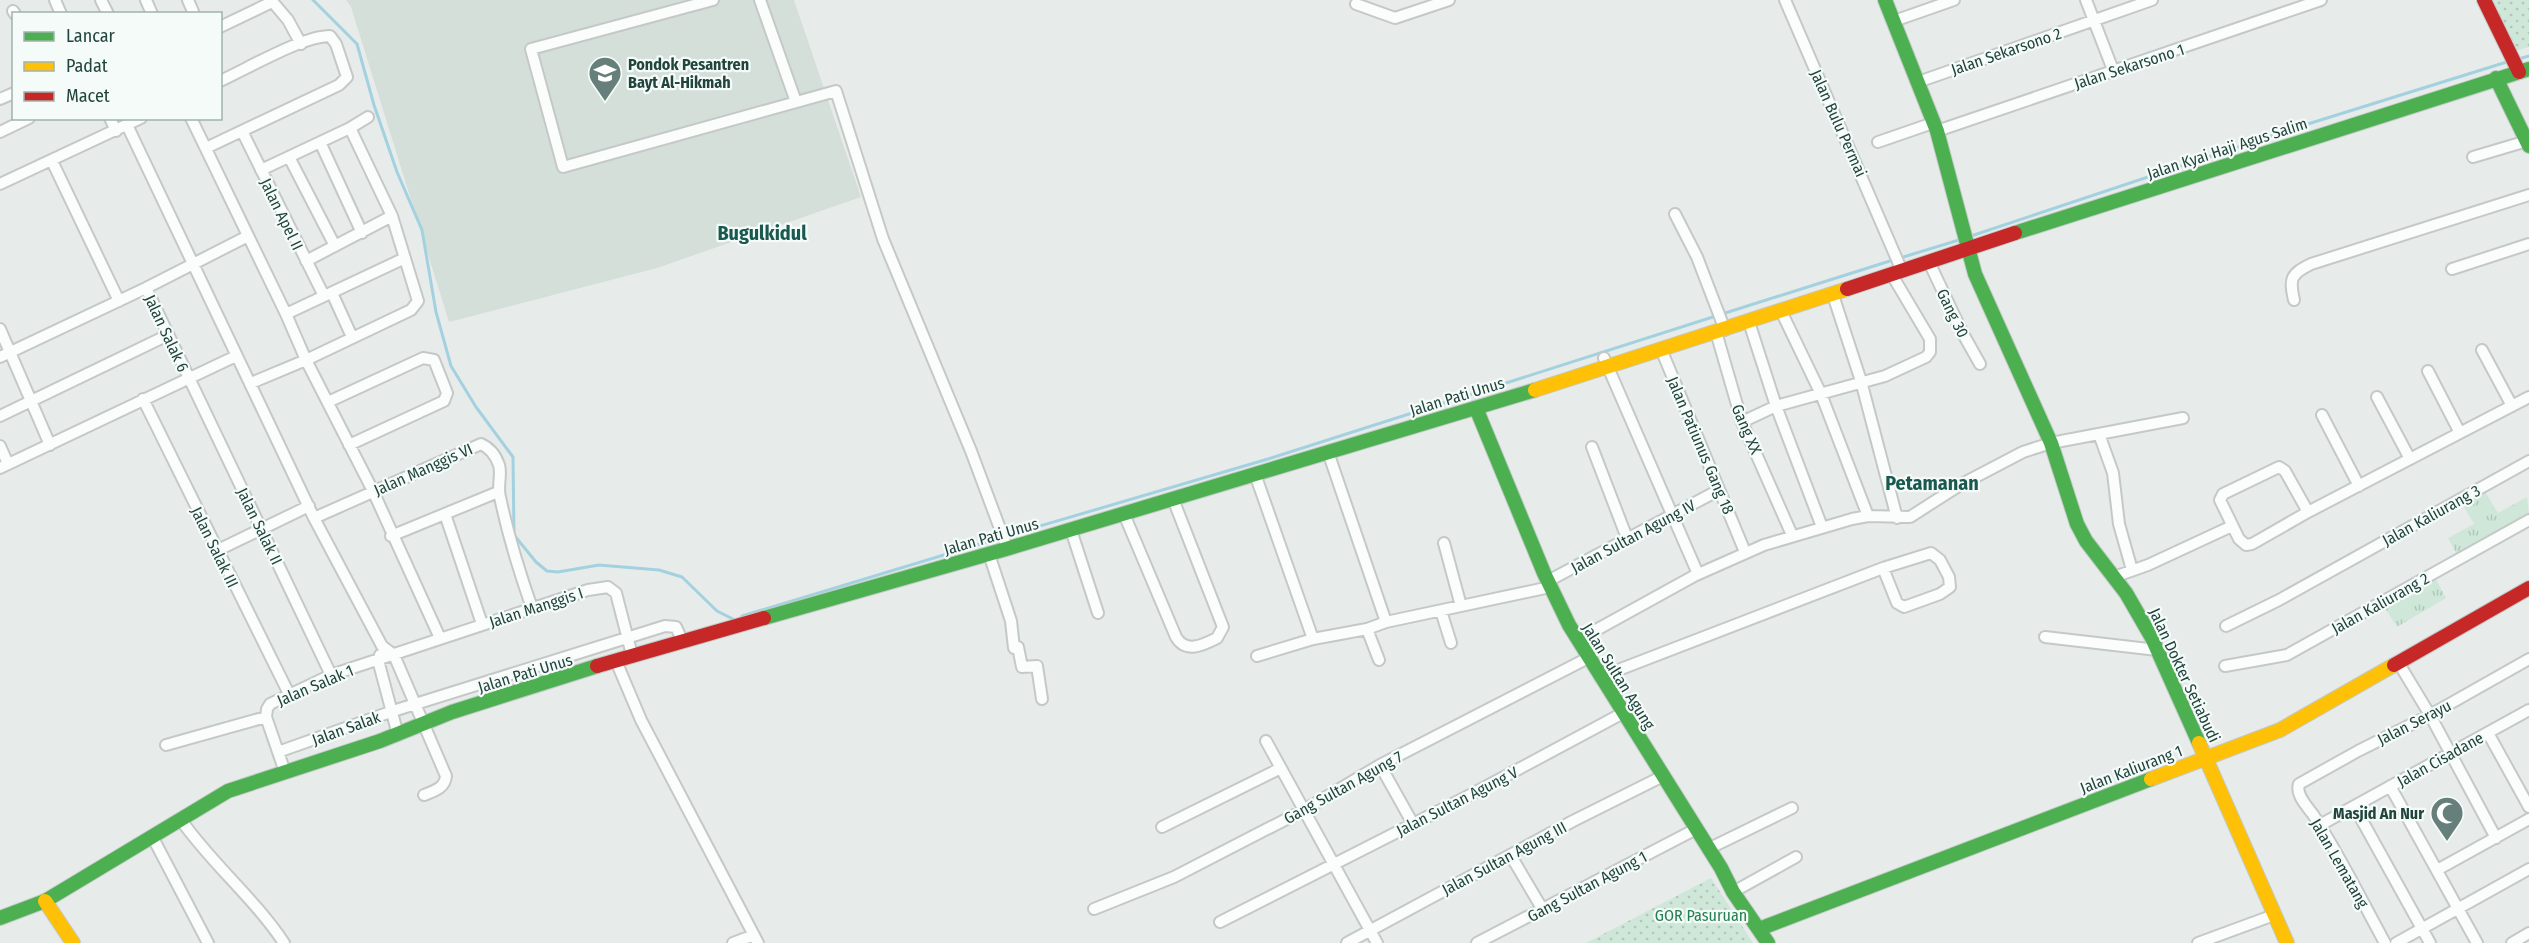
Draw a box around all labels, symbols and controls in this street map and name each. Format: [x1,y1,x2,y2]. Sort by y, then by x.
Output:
legend [12,12,222,120]
street label: Jalan Sekarsono 2 [1949,24,2064,79]
text: Lancar [66,25,115,47]
street label: Jalan Sekarsono 1 [2072,40,2187,93]
text: Padat [66,55,108,77]
school or university icon: Pondok Pesantren Bayt Al-Hikmah [587,55,623,102]
place label: Pondok Pesantren Bayt Al-Hikmah [628,55,749,92]
street label: Jalan Bulu Permai [1806,67,1871,180]
text: Macet [66,85,110,107]
street label: Jalan Kyai Haji Agus Salim [2145,114,2310,183]
street label: Jalan Apel II [256,175,307,253]
district label: Bugulkidul [717,221,807,245]
street label: Gang 30 [1933,286,1973,341]
street label: Jalan Salak 6 [140,292,193,375]
street label: Jalan Pati Unus [1408,373,1507,420]
street label: Jalan Patiunus Gang 18 [1663,374,1738,517]
street label: Gang XX [1728,401,1766,457]
street label: Jalan Manggis VI [371,439,475,500]
district label: Petamanan [1885,471,1979,495]
street label: Jalan Kaliurang 3 [2379,481,2483,550]
street label: Jalan Salak II [233,485,286,568]
street label: Jalan Sultan Agung IV [1568,495,1699,577]
street label: Jalan Salak III [187,504,242,591]
street label: Jalan Pati Unus [942,514,1041,559]
street label: Jalan Kaliurang 2 [2328,569,2432,638]
street label: Jalan Manggis I [487,583,586,632]
street label: Jalan Dokter Setiabudi [2145,605,2224,745]
street label: Jalan Sultan Agung [1578,619,1659,733]
street label: Jalan Pati Unus [476,650,575,697]
street label: Jalan Salak 1 [274,661,356,710]
street label: Jalan Serayu [2374,696,2454,749]
street label: Jalan Salak [309,707,383,750]
street label: Jalan Cisadane [2394,728,2487,791]
street label: Jalan Kaliurang 1 [2077,741,2185,798]
street label: Gang Sultan Agung 7 [1281,747,1406,828]
street label: Jalan Sultan Agung V [1393,762,1522,840]
mosque icon: Masjid An Nur [2429,795,2465,842]
place label: Masjid An Nur [2333,804,2424,823]
street label: Jalan Lematang [2306,815,2373,912]
street label: Jalan Sultan Agung III [1439,818,1570,899]
street label: Gang Sultan Agung 1 [1524,847,1650,926]
park label: GOR Pasuruan [1655,906,1747,925]

